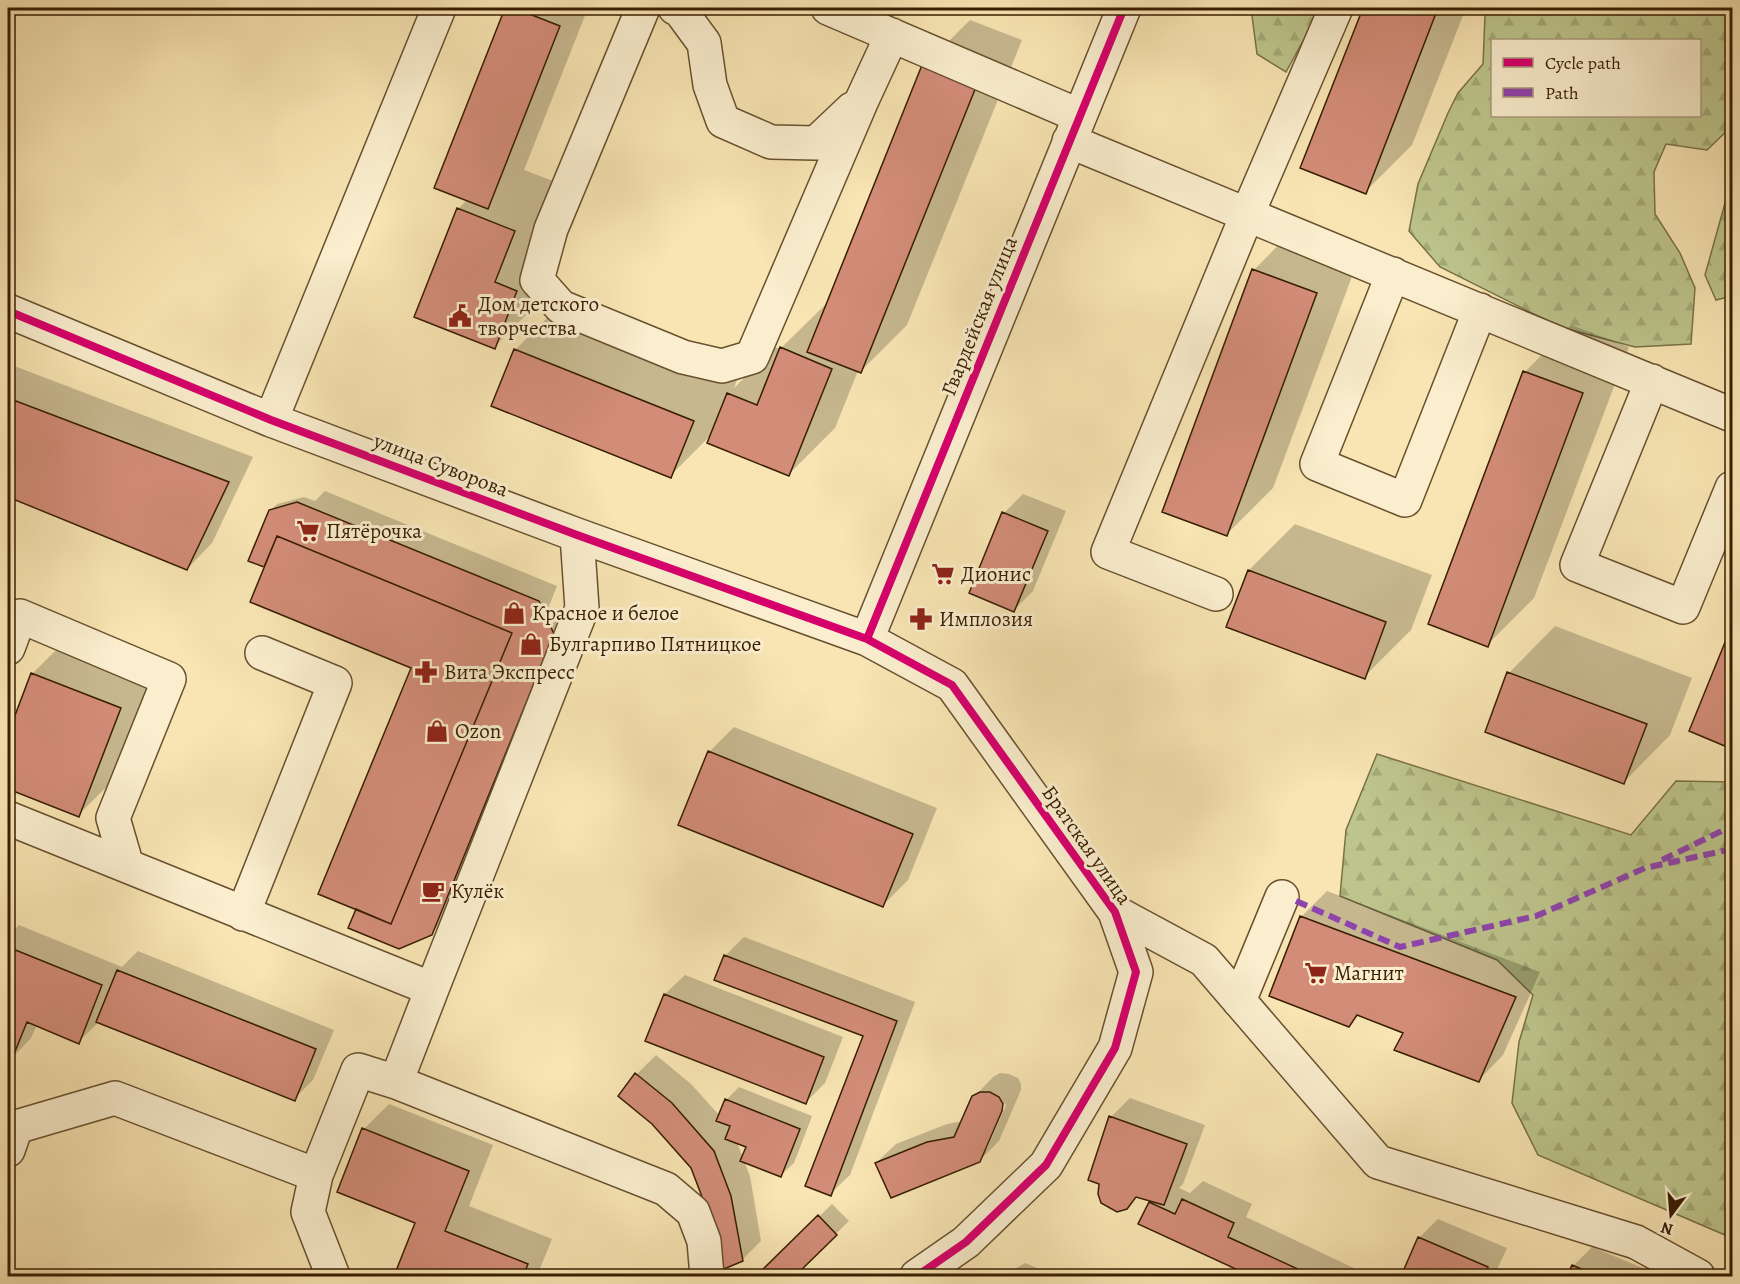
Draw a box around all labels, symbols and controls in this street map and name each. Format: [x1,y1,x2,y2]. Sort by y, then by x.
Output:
legend [1491,39,1701,117]
text: Cycle path [1545,51,1621,75]
text: Path [1545,81,1579,105]
street label: Гвардейская улица [934,232,1024,400]
place label: Дом детского творчества [478,290,599,342]
public building icon: Дом детского творчества [447,303,473,329]
street label: улица Суворова [369,426,513,504]
place label: Пятёрочка [326,517,422,545]
supermarket icon: Пятёрочка [295,518,321,544]
place label: Дионис [961,560,1031,588]
supermarket icon: Дионис [930,561,956,587]
place label: Красное и белое [532,599,679,627]
shop icon: Красное и белое [501,600,527,626]
place label: Имплозия [939,605,1033,633]
pharmacy icon: Имплозия [908,606,934,632]
place label: Булгарпиво Пятницкое [549,630,761,658]
shop icon: Булгарпиво Пятницкое [518,631,544,657]
place label: Вита Экспресс [444,658,575,686]
pharmacy icon: Вита Экспресс [413,659,439,685]
place label: Ozon [455,717,501,745]
shop icon: Ozon [424,718,450,744]
street label: Братская улица [1035,780,1139,911]
place label: Кулёк [451,877,504,905]
cafe icon: Кулёк [420,878,446,904]
place label: Магнит [1334,959,1404,987]
supermarket icon: Магнит [1303,960,1329,986]
north arrow [1641,1185,1701,1245]
text: N [1658,1216,1676,1241]

